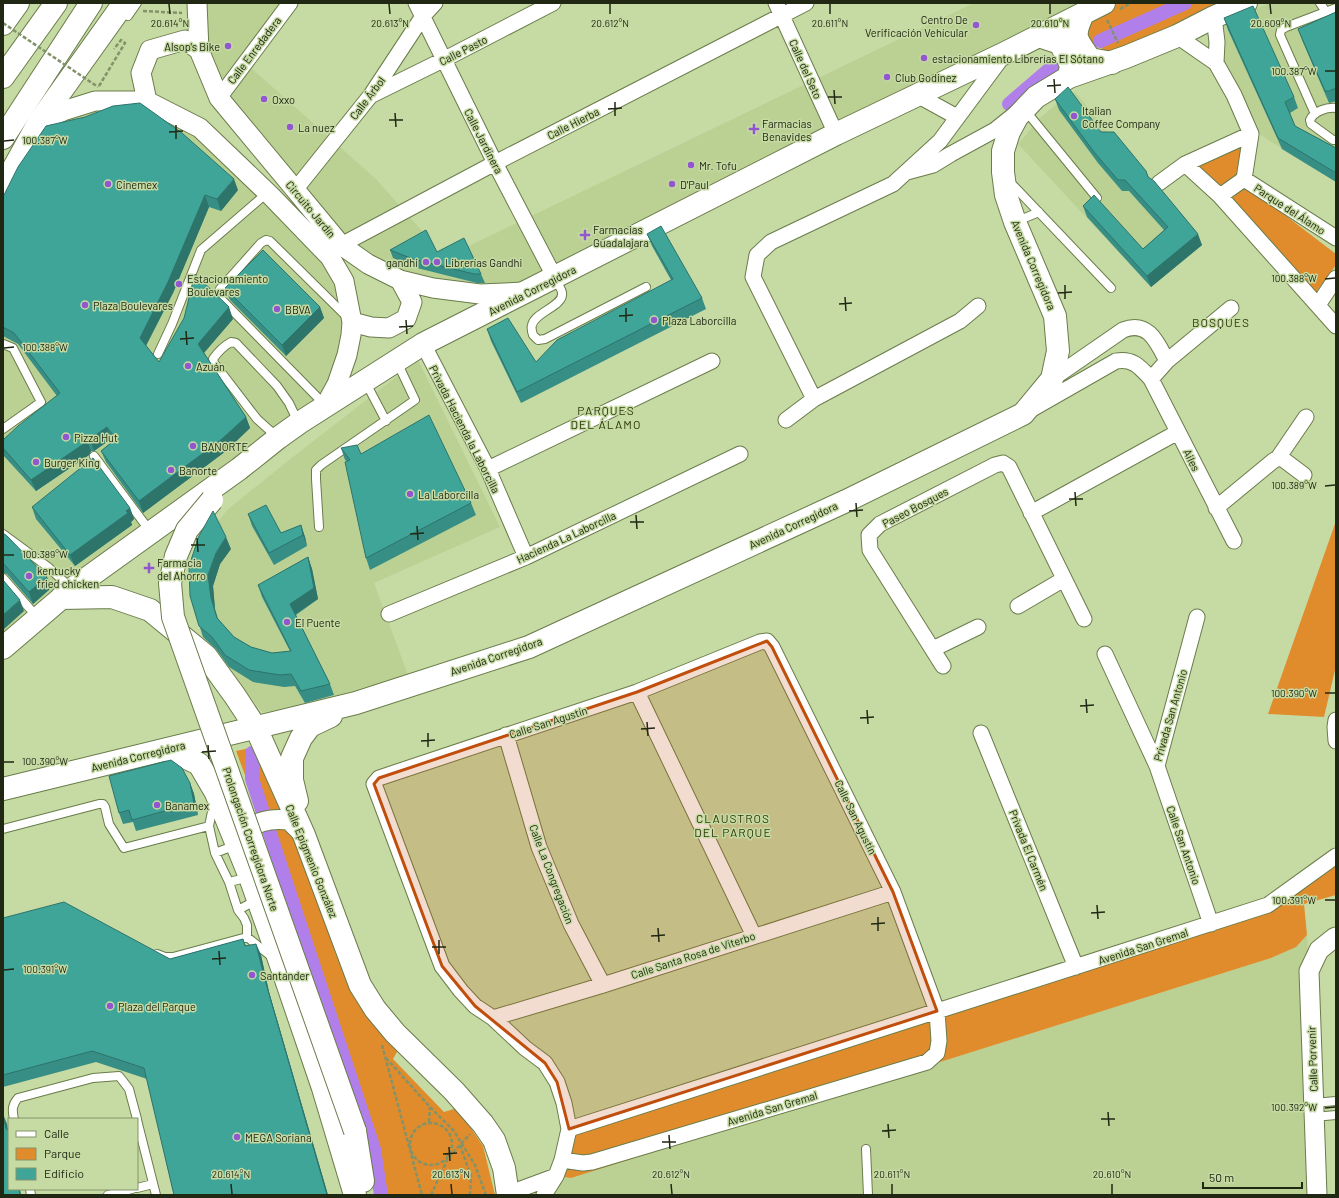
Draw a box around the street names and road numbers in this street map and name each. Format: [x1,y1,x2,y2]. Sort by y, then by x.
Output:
street label: Calle Enredadera [224,14,284,86]
street label: Calle Pasto [437,32,489,68]
street label: Calle del Seto [787,37,825,101]
street label: Calle Árbol [347,74,387,122]
street label: Calle Hierba [545,104,601,142]
street label: Calle Jardinera [462,106,506,176]
street label: Circuito Jardín [283,178,339,240]
street label: Parque del Álamo [1252,181,1328,237]
street label: Avenida Corregidora [1009,218,1059,312]
street label: Avenida Corregidora [486,262,578,318]
street label: Privada Hacienda la Laborcilla [427,363,503,495]
street label: Ailes [1181,447,1203,473]
street label: Paseo Bosques [880,484,950,530]
street label: Avenida Corregidora [746,499,840,551]
street label: Hacienda La Laborcilla [514,508,618,566]
street label: Avenida Corregidora [448,634,544,678]
street label: Privada San Antonio [1151,667,1189,763]
street label: Calle San Agustín [507,703,589,741]
street label: Avenida Corregidora [90,738,186,774]
street label: Prolongación Corregidora Norte [220,765,282,913]
street label: Calle San Agustín [832,778,880,856]
street label: Calle Epigmenio González [283,802,341,920]
street label: Calle San Antonio [1164,804,1204,886]
street label: Privada El Carmén [1007,808,1051,893]
street label: Calle La Congregación [527,822,577,926]
street label: Avenida San Gremal [1096,925,1190,967]
street label: Calle Santa Rosa de Viterbo [629,929,757,981]
street label: Calle Porvenir [1304,1026,1320,1092]
street label: Avenida San Gremal [725,1088,819,1128]

